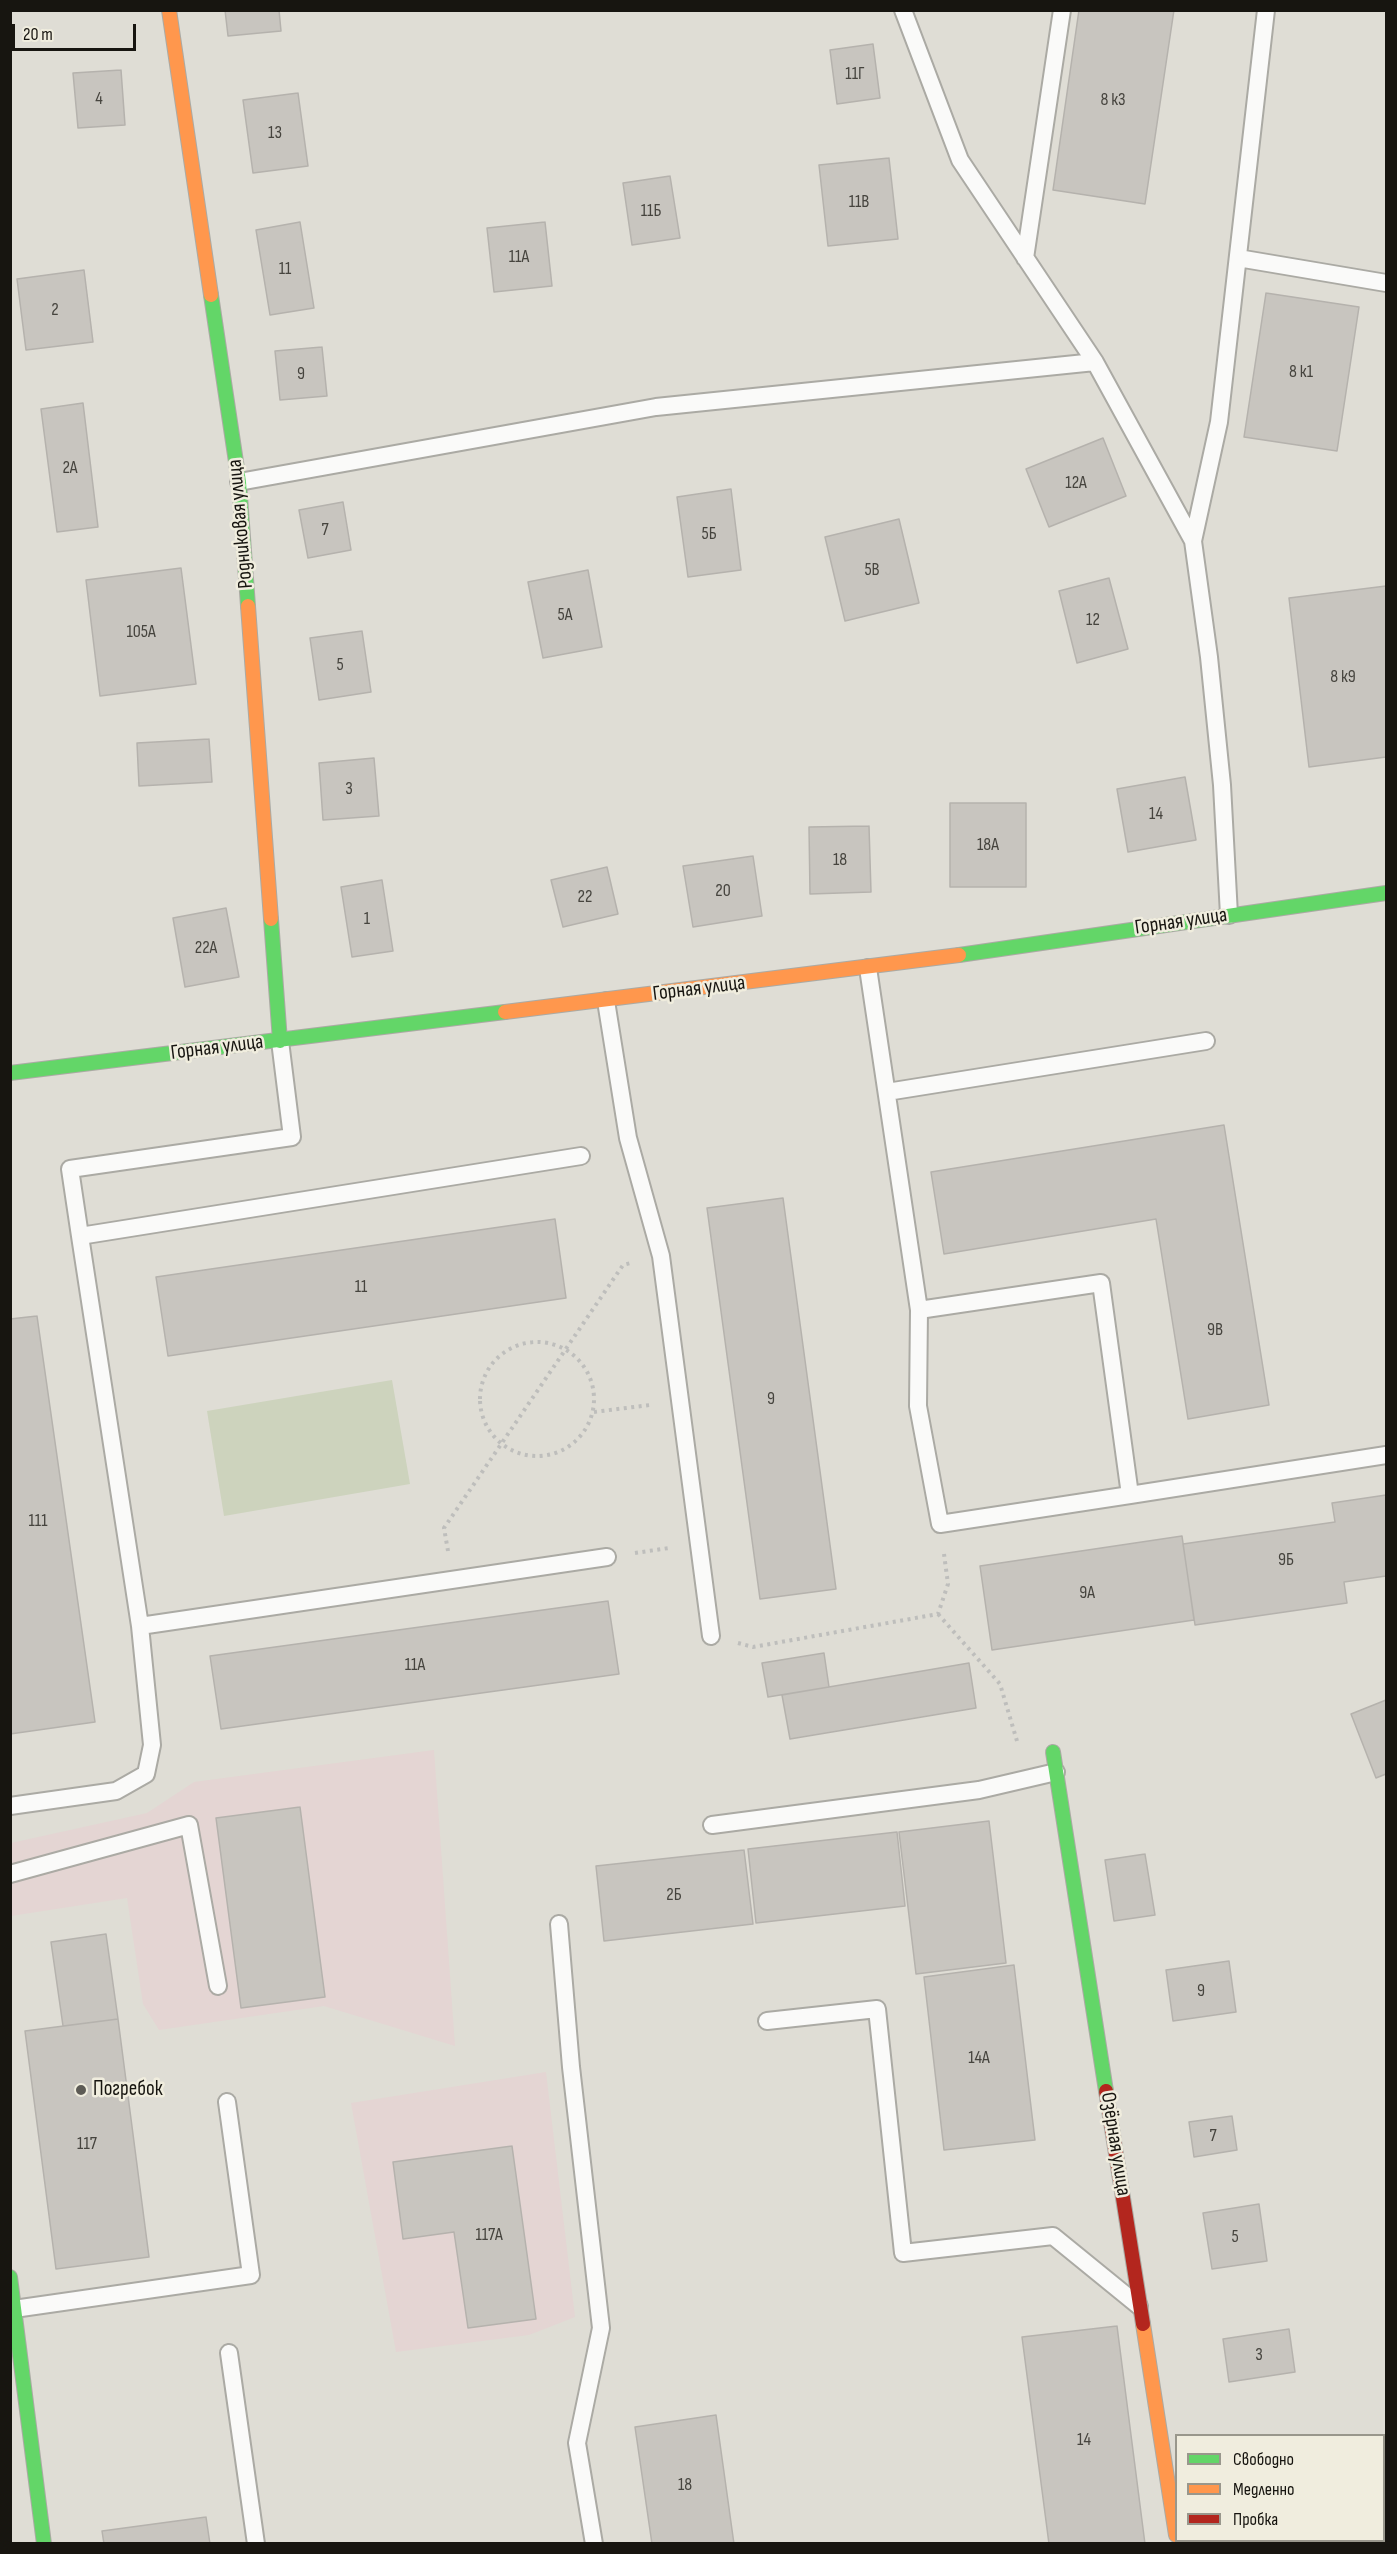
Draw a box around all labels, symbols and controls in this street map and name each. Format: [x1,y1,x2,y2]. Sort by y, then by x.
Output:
scale bar [15,12,140,50]
text: 20 m [23,24,53,45]
house number: 11Г [845,63,865,85]
house number: 4 [95,88,103,110]
house number: 8 к3 [1100,89,1126,111]
house number: 13 [268,122,282,144]
house number: 11В [849,191,869,213]
house number: 11Б [641,200,661,222]
house number: 11А [509,246,529,268]
house number: 11 [279,258,291,280]
house number: 2 [51,299,59,321]
house number: 8 к1 [1289,361,1313,383]
house number: 9 [297,363,305,385]
house number: 2А [62,457,78,479]
street label: Родниковая улица [223,458,259,590]
house number: 12А [1065,472,1087,494]
house number: 7 [321,519,329,541]
house number: 5Б [701,523,717,545]
house number: 5В [864,559,880,581]
house number: 5А [558,604,572,626]
house number: 12 [1086,609,1100,631]
house number: 105А [126,621,156,643]
house number: 5 [336,654,344,676]
house number: 8 к9 [1330,666,1356,688]
house number: 3 [345,778,353,800]
house number: 14 [1149,803,1163,825]
house number: 18А [977,834,999,856]
house number: 18 [833,849,847,871]
house number: 20 [715,880,731,902]
house number: 22 [578,886,592,908]
street label: Горная улица [1133,903,1229,941]
house number: 1 [364,908,370,930]
house number: 22А [195,937,217,959]
street label: Горная улица [651,971,747,1007]
street label: Горная улица [169,1030,265,1066]
house number: 11 [355,1276,367,1298]
house number: 9В [1207,1319,1223,1341]
house number: 9 [767,1388,775,1410]
house number: 111 [29,1510,47,1532]
house number: 9Б [1278,1549,1294,1571]
house number: 9А [1079,1582,1095,1604]
house number: 11А [405,1654,425,1676]
house number: 2Б [666,1884,682,1906]
house number: 9 [1197,1980,1205,2002]
house number: 14А [968,2047,990,2069]
place label: Погребок [93,2077,163,2103]
marker: Погребок [74,2083,88,2097]
street label: Озёрная улица [1094,2090,1136,2198]
house number: 7 [1209,2125,1217,2147]
house number: 117 [77,2133,97,2155]
house number: 117А [475,2224,503,2246]
house number: 5 [1231,2226,1239,2248]
house number: 3 [1255,2344,1263,2366]
house number: 14 [1077,2429,1091,2451]
legend [1175,2434,1385,2542]
text: Свободно [1233,2449,1294,2470]
house number: 18 [678,2474,692,2496]
text: Медленно [1233,2479,1295,2500]
text: Пробка [1233,2509,1278,2530]

